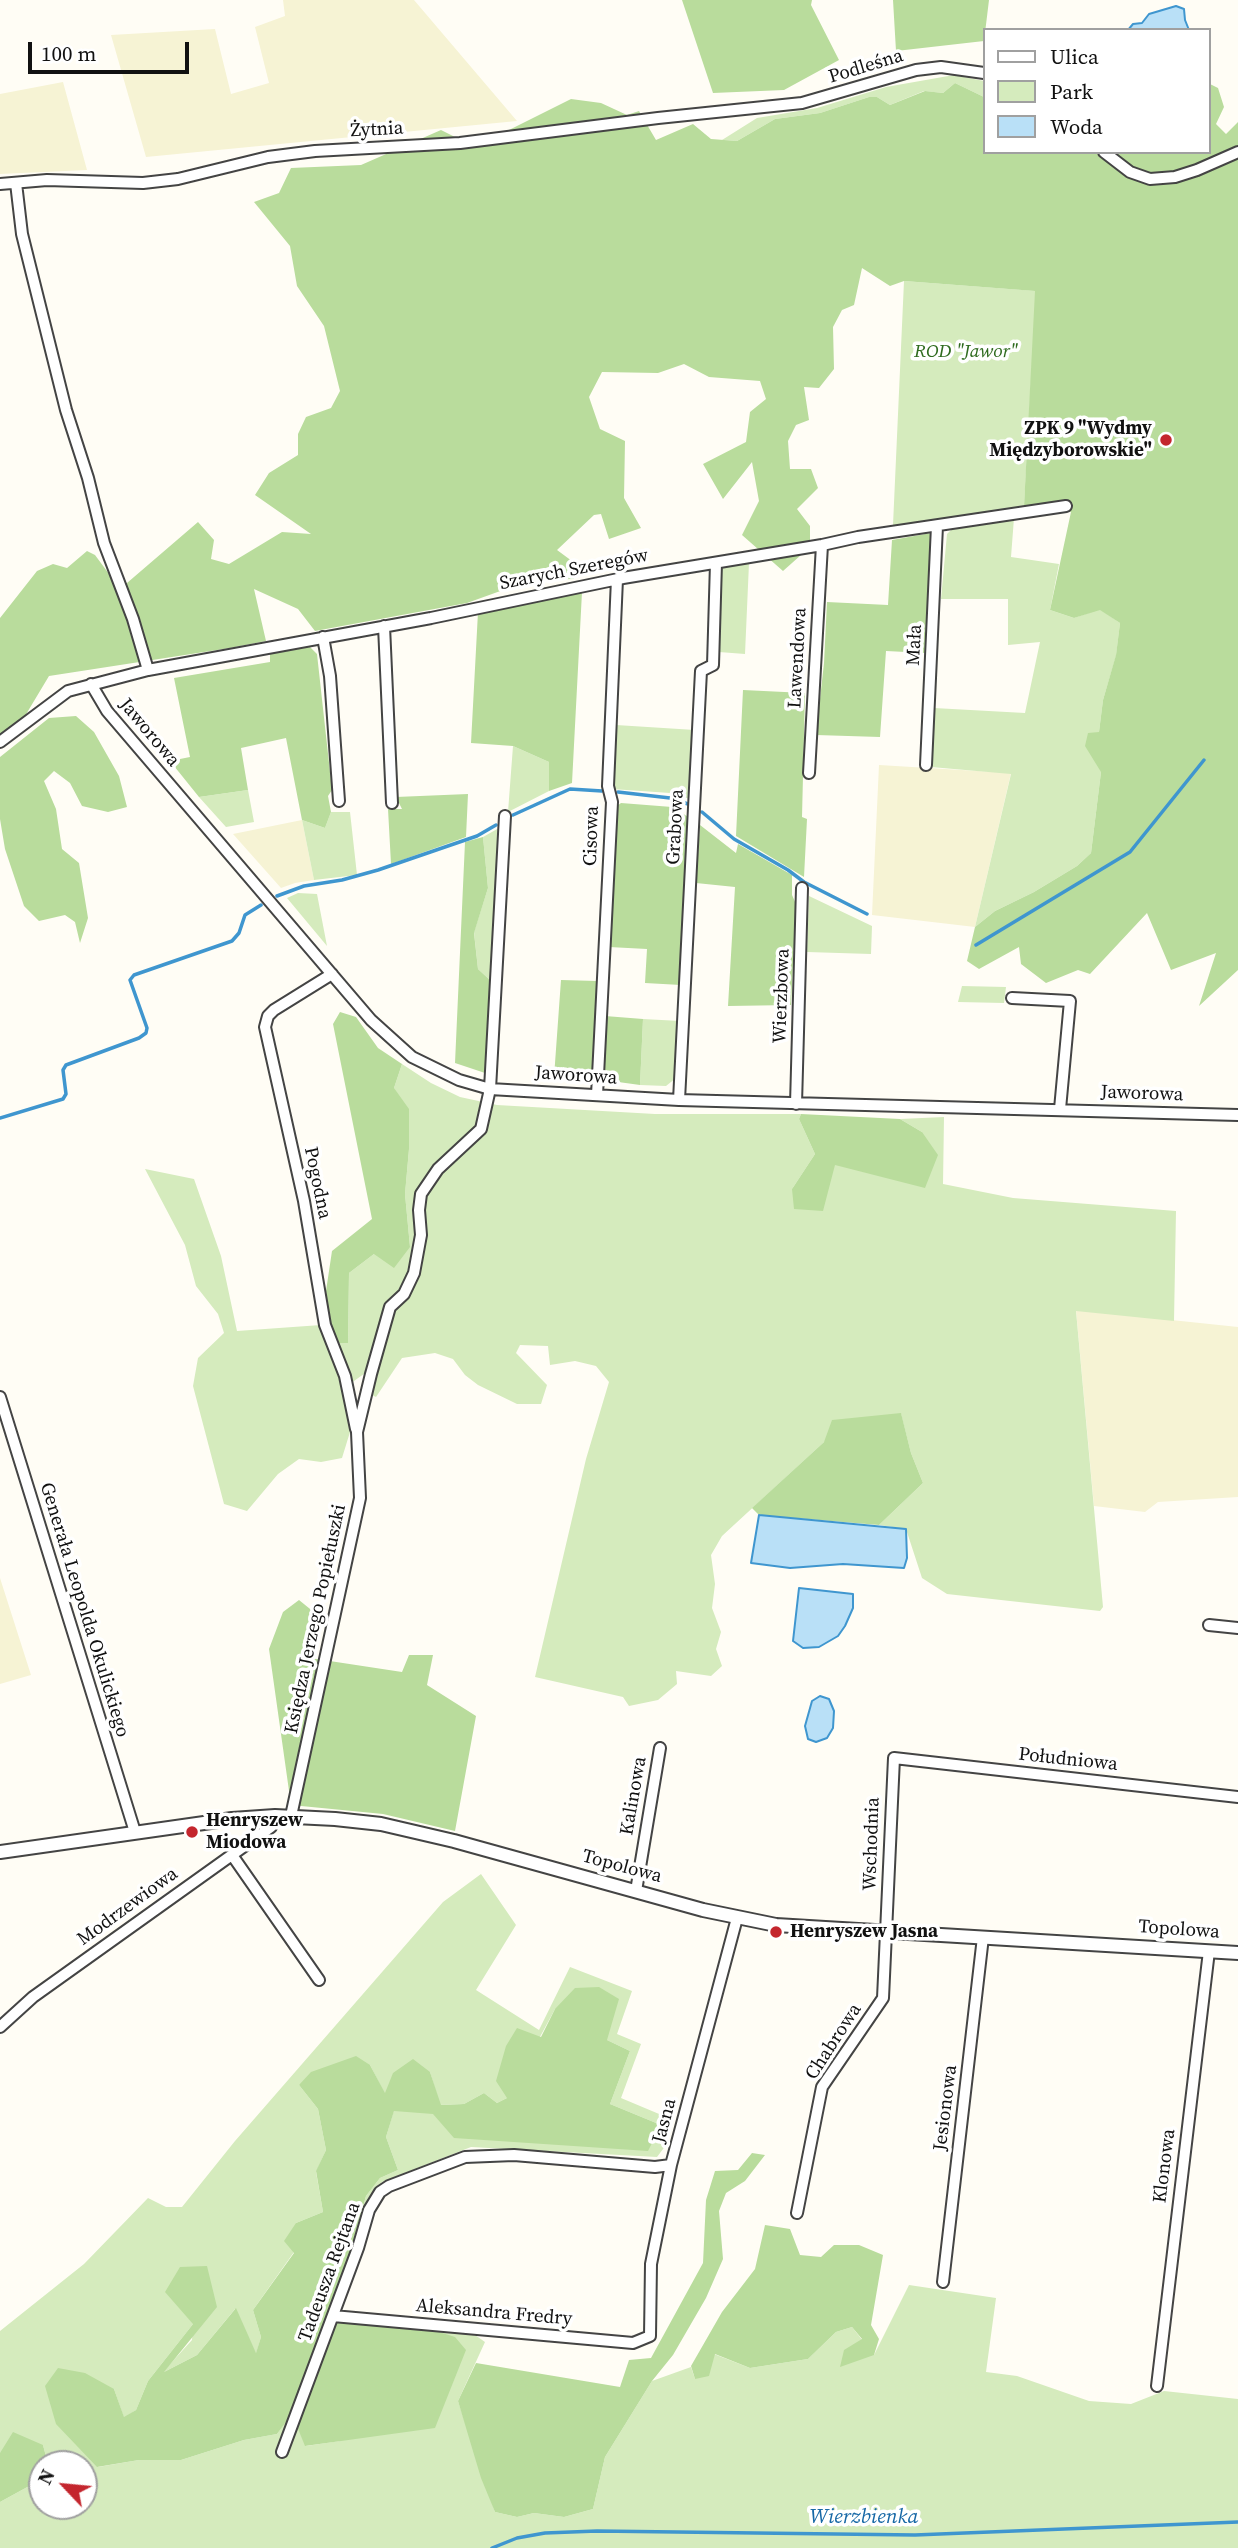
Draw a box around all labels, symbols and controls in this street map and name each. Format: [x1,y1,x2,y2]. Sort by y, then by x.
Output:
scale bar [32,28,192,72]
legend [982,28,1210,154]
text: 100 m [41,39,96,68]
text: Ulica [1050,42,1099,71]
street label: Podleśna [826,45,906,89]
text: Park [1050,77,1093,106]
text: Woda [1050,112,1103,141]
street label: Żytnia [350,117,404,143]
park label: ROD "Jawor" [914,341,1018,363]
place label: ZPK 9 "Wydmy Międzyborowskie" [989,418,1152,462]
marker: ZPK 9 "Wydmy Międzyborowskie" [1158,432,1174,448]
street label: Szarych Szeregów [498,544,650,596]
street label: Lawendowa [784,607,812,709]
street label: Mała [903,624,927,666]
street label: Jaworowa [114,694,184,772]
street label: Grabowa [663,789,689,865]
street label: Cisowa [580,806,604,866]
street label: Wierzbowa [769,948,795,1044]
street label: Jaworowa [534,1062,618,1090]
street label: Jaworowa [1100,1081,1184,1107]
street label: Pogodna [298,1145,336,1221]
street label: Generała Leopolda Okulickiego [34,1480,134,1740]
street label: Księdza Jerzego Popiełuszki [281,1502,351,1736]
street label: Południowa [1017,1743,1119,1777]
street label: Kalinowa [616,1755,652,1837]
street label: Wschodnia [859,1797,885,1891]
place label: Henryszew Miodowa [206,1810,303,1854]
marker: Henryszew Miodowa [184,1824,200,1840]
street label: Topolowa [580,1845,664,1889]
street label: Modrzewiowa [73,1863,183,1951]
street label: Topolowa [1137,1916,1221,1944]
place label: Henryszew Jasna [790,1921,938,1943]
marker: Henryszew Jasna [768,1924,784,1940]
street label: Chabrowa [801,2000,867,2084]
street label: Jesionowa [929,2064,963,2152]
street label: Jasna [648,2096,682,2146]
street label: Klonowa [1149,2128,1181,2204]
street label: Tadeusza Rejtana [294,2199,366,2345]
street label: Aleksandra Fredry [415,2295,573,2331]
north arrow [28,2450,98,2520]
text: N [31,2465,61,2489]
water label: Wierzbienka [810,2505,918,2531]

